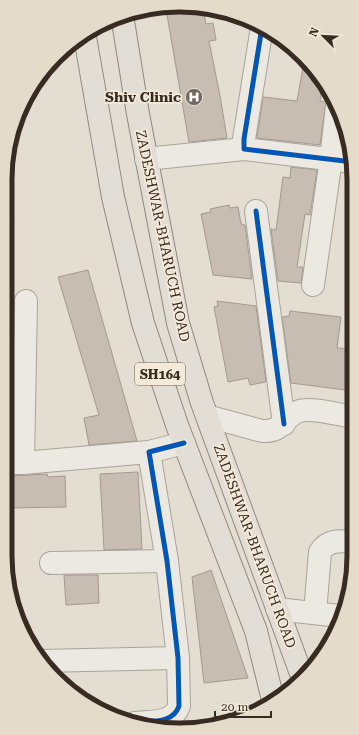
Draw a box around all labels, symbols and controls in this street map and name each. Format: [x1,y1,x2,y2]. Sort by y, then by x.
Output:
north arrow [303,16,343,56]
text: N [307,25,322,39]
hospital icon: Shiv Clinic [184,87,204,107]
place label: Shiv Clinic [105,89,181,105]
street label: ZADESHWAR-BHARUCH ROAD [133,129,193,343]
road number: SH164 [135,363,185,385]
street label: ZADESHWAR-BHARUCH ROAD [211,442,299,650]
scale bar [215,693,271,719]
text: 20 m [221,700,248,714]

